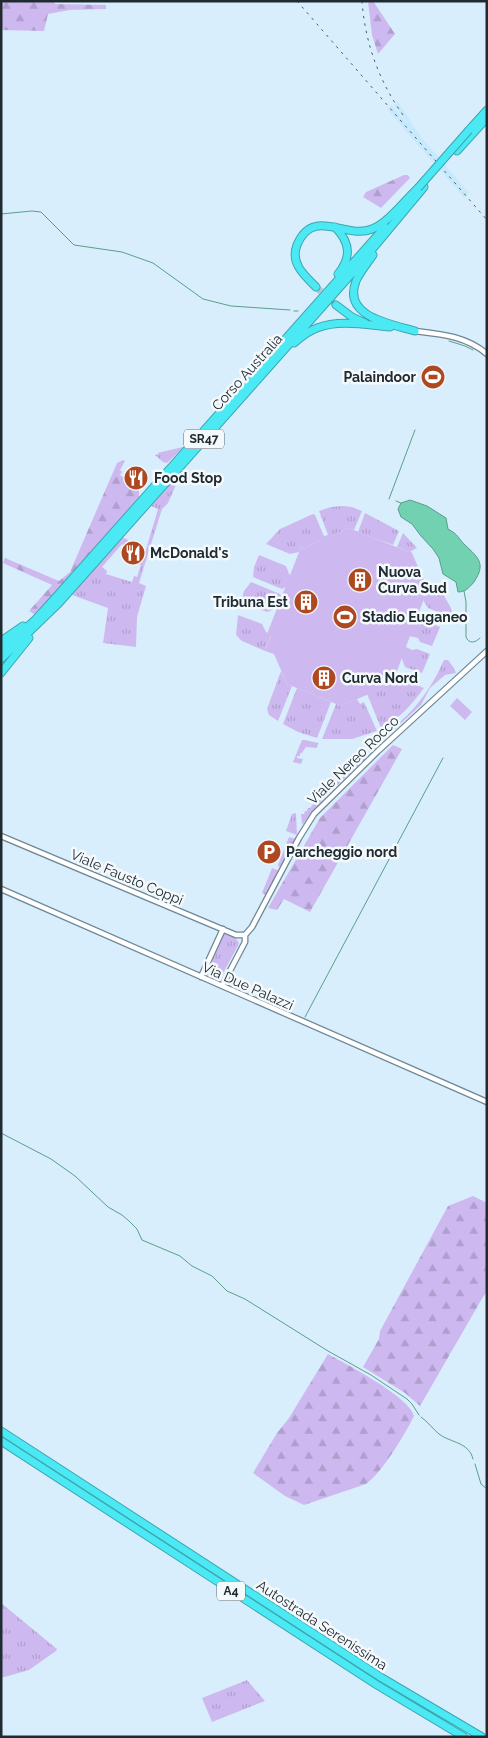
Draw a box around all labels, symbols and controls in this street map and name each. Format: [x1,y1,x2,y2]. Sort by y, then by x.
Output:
street label: Corso Australia [209,331,285,413]
sports icon: Palaindoor [420,364,446,390]
place label: Palaindoor [343,369,417,385]
road number: SR47 [184,429,224,448]
restaurant icon: Food Stop [123,465,149,491]
place label: Food Stop [154,470,222,486]
restaurant icon: McDonald's [120,540,146,566]
place label: McDonald's [150,545,229,561]
place label: Nuova Curva Sud [378,564,447,596]
building icon: Nuova Curva Sud [347,567,373,593]
building icon: Tribuna Est [293,589,319,615]
place label: Tribuna Est [213,594,289,610]
sports icon: Stadio Euganeo [332,604,358,630]
place label: Stadio Euganeo [362,609,468,625]
building icon: Curva Nord [311,665,337,691]
place label: Curva Nord [342,670,418,686]
street label: Viale Nereo Rocco [304,712,402,808]
parking icon: Parcheggio nord [256,839,282,865]
place label: Parcheggio nord [286,844,397,860]
street label: Viale Fausto Coppi [68,846,186,908]
street label: Via Due Palazzi [200,959,296,1013]
street label: Autostrada Serenissima [254,1577,390,1673]
road number: A4 [217,1582,245,1600]

